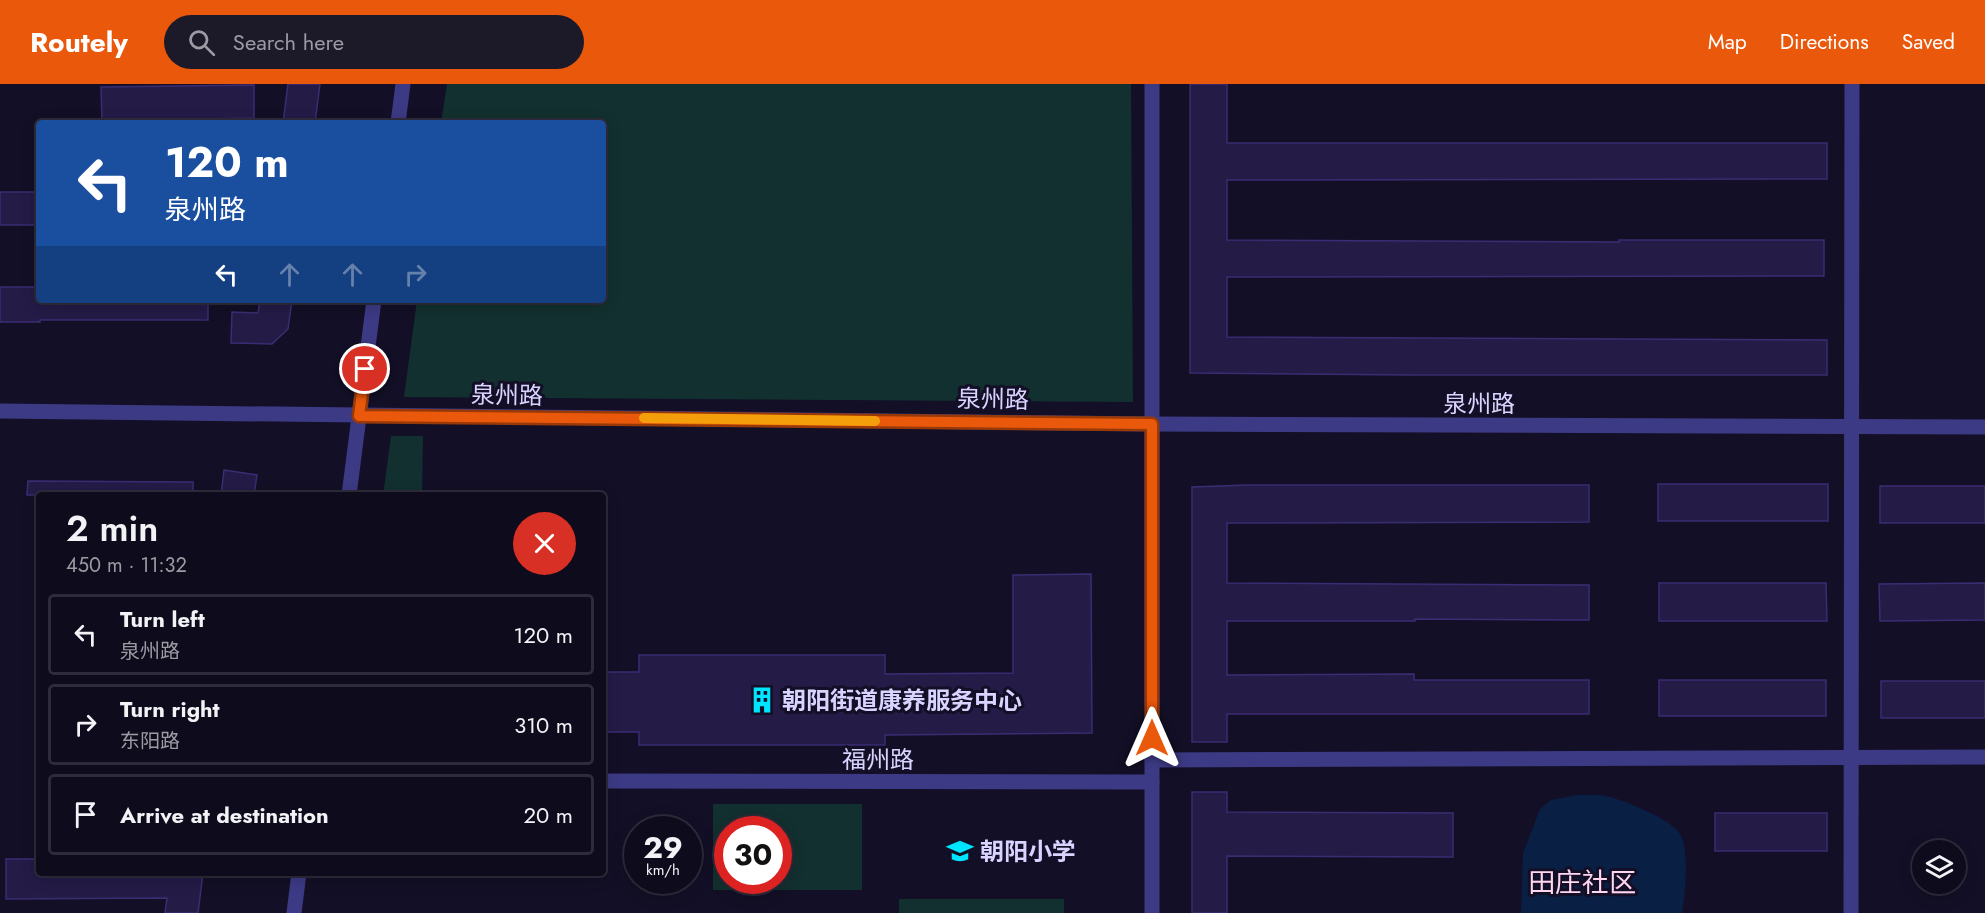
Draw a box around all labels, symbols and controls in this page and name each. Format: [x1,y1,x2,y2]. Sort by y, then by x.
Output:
search box [164,15,584,69]
text: Routely [30,22,128,63]
icon: search [185,26,218,59]
text: Search here [233,26,344,58]
text: Map [1708,27,1747,57]
text: Directions [1780,27,1869,57]
text: Saved [1902,27,1955,57]
text: 120 m [165,132,289,193]
icon: left [66,144,144,222]
text: 泉州路 [165,190,246,229]
icon: left [210,258,243,291]
icon: ahead [273,258,306,291]
icon: ahead [336,258,369,291]
icon: right [399,258,432,291]
pin [339,343,390,394]
icon: arrive [348,352,381,385]
street label: 泉州路 [471,377,543,413]
street label: 泉州路 [957,381,1029,417]
street label: 泉州路 [1443,386,1515,421]
text: 2 min [66,502,158,554]
button: close [513,512,576,575]
text: 450 m · 11:32 [66,551,187,580]
text: Turn left [120,603,205,635]
icon: left [69,618,102,651]
text: 120 m [514,619,573,651]
text: 泉州路 [120,637,180,666]
place label: 朝阳街道康养服务中心 [782,683,1022,718]
building icon: 朝阳街道康养服务中心 [747,685,777,715]
text: Turn right [120,693,220,725]
position arrow [1120,706,1184,770]
icon: right [69,708,102,741]
text: 310 m [514,709,573,741]
text: 东阳路 [120,727,180,756]
street label: 福州路 [842,742,914,777]
icon: arrive [69,798,102,831]
text: Arrive at destination [120,799,329,831]
text: 20 m [524,799,573,831]
speed limit sign: 30 [714,816,792,894]
text: 29 [643,826,683,869]
place label: 朝阳小学 [980,834,1076,869]
school or university icon: 朝阳小学 [945,836,975,866]
map controls [1912,840,1966,894]
button: layers [1912,840,1966,894]
text: km/h [646,859,680,881]
district label: 田庄社区 [1528,863,1636,902]

